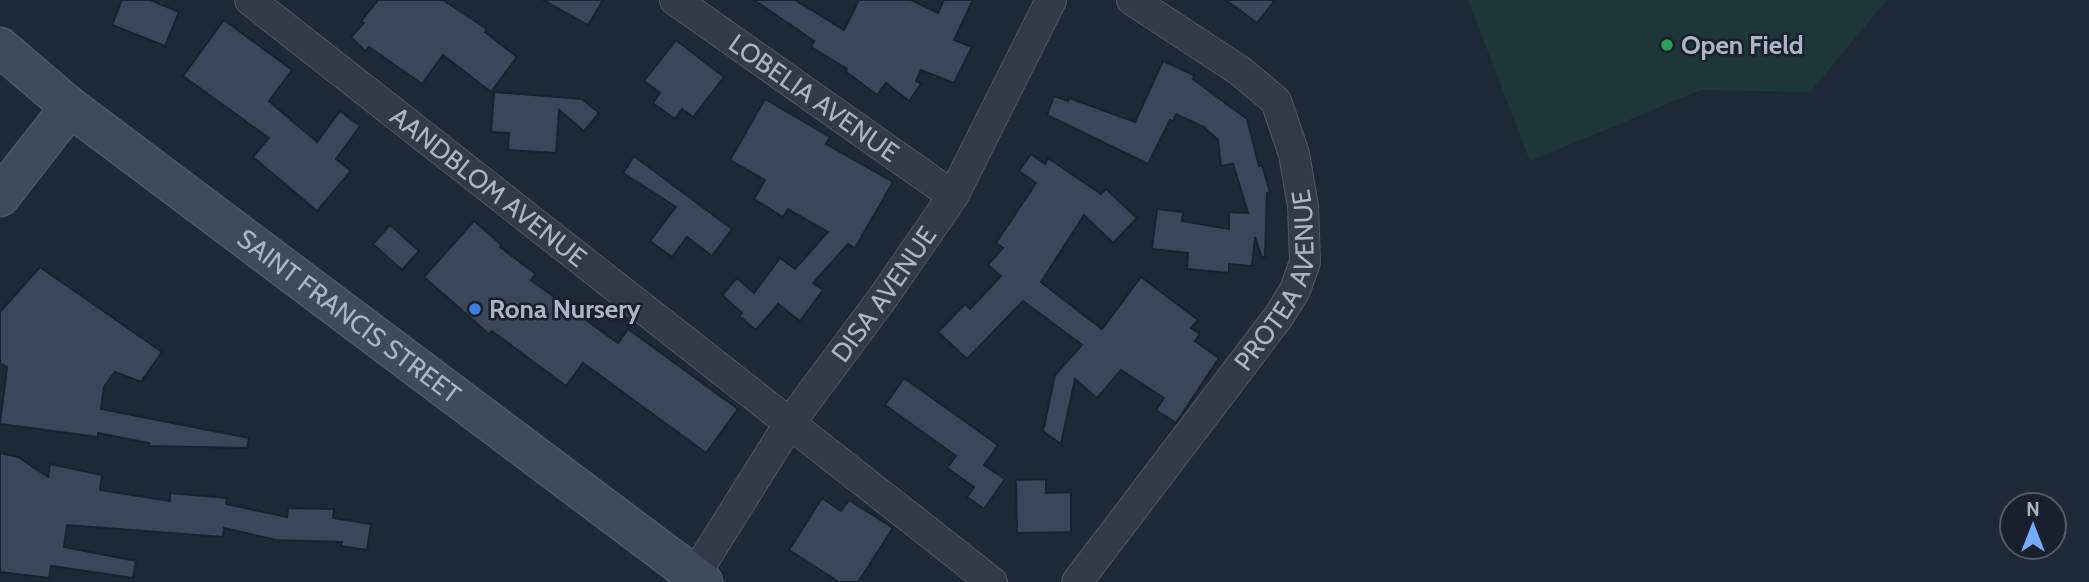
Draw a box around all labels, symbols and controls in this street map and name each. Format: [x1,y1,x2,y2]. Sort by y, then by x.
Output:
street label: LOBELIA AVENUE [723,27,905,169]
place label: Open Field [1681,29,1804,61]
marker: Open Field [1659,37,1675,53]
street label: AANDBLOM AVENUE [384,100,593,274]
street label: PROTEA AVENUE [1227,187,1322,377]
street label: DISA AVENUE [825,220,943,368]
street label: SAINT FRANCIS STREET [231,222,467,410]
place label: Rona Nursery [489,293,641,325]
marker: Rona Nursery [467,301,483,317]
north arrow [1998,491,2068,561]
text: N [2026,498,2040,521]

